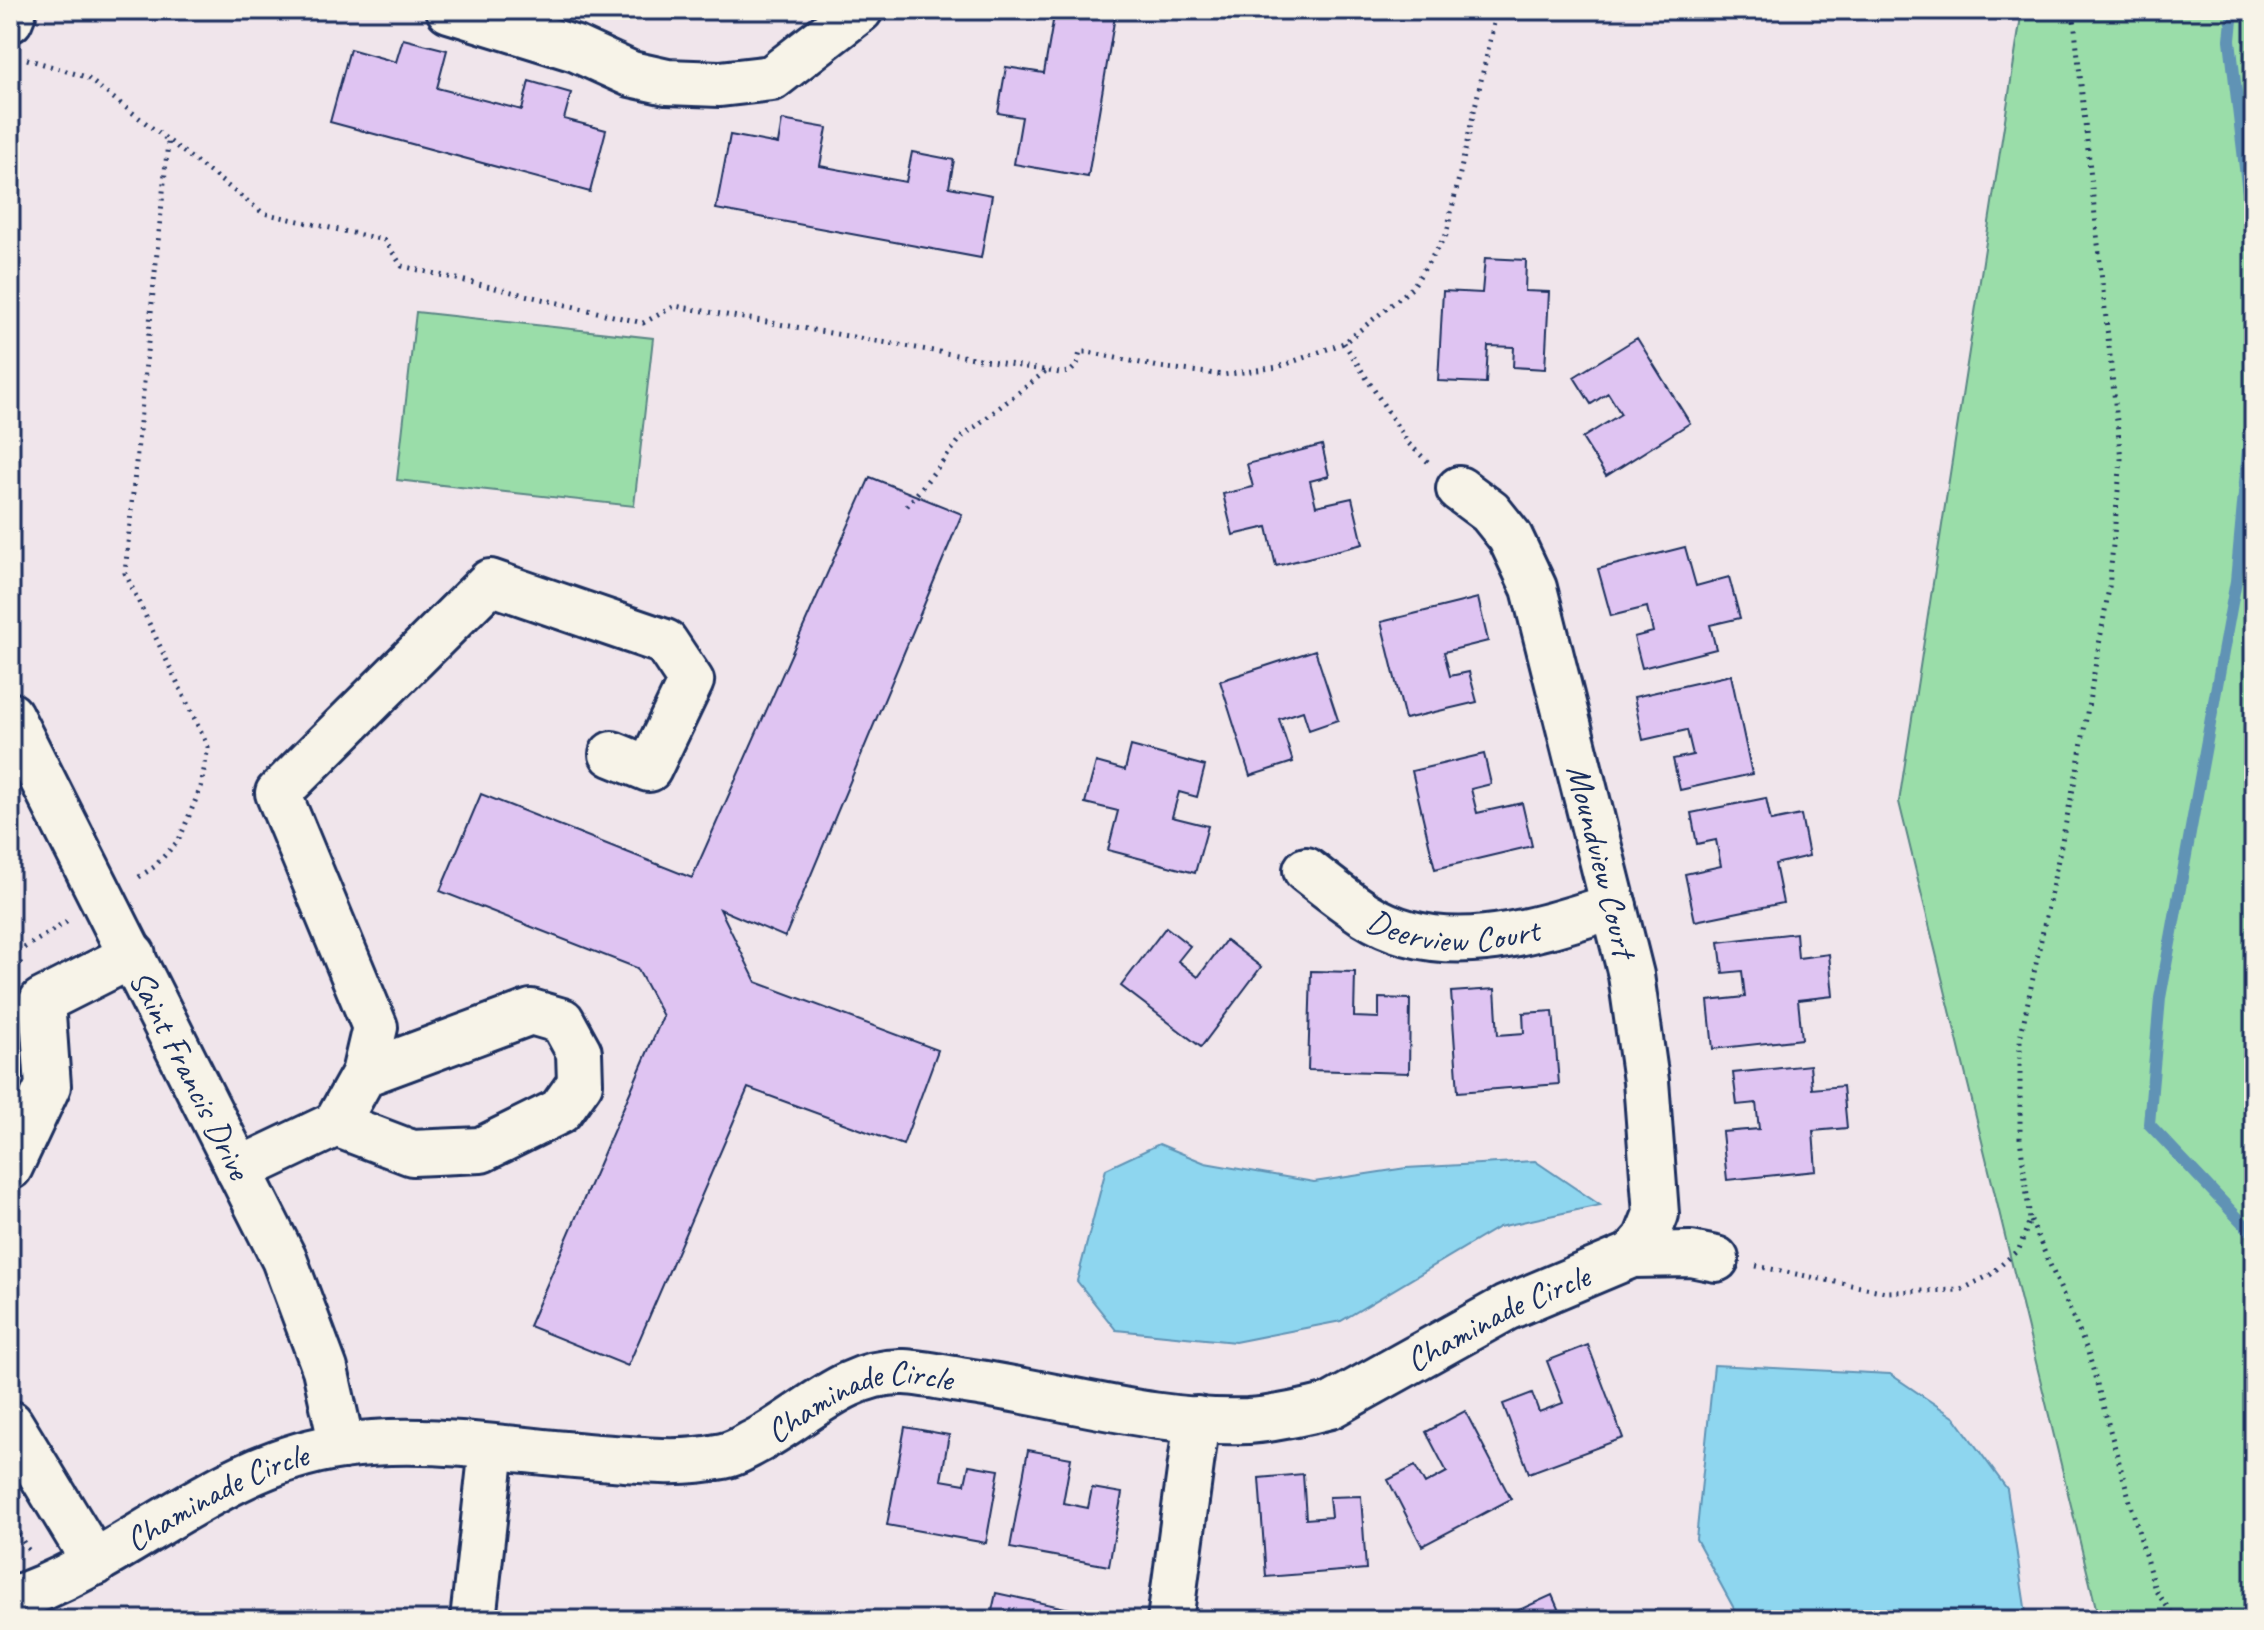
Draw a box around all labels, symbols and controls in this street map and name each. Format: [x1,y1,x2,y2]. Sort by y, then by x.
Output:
street label: Moundview Court [1558,760,1648,966]
street label: Deerview Court [1360,898,1547,961]
street label: Saint Francis Drive [120,962,262,1187]
street label: Chaminade Circle [1398,1253,1597,1381]
street label: Chaminade Circle [758,1350,959,1452]
street label: Chaminade Circle [117,1432,314,1561]

